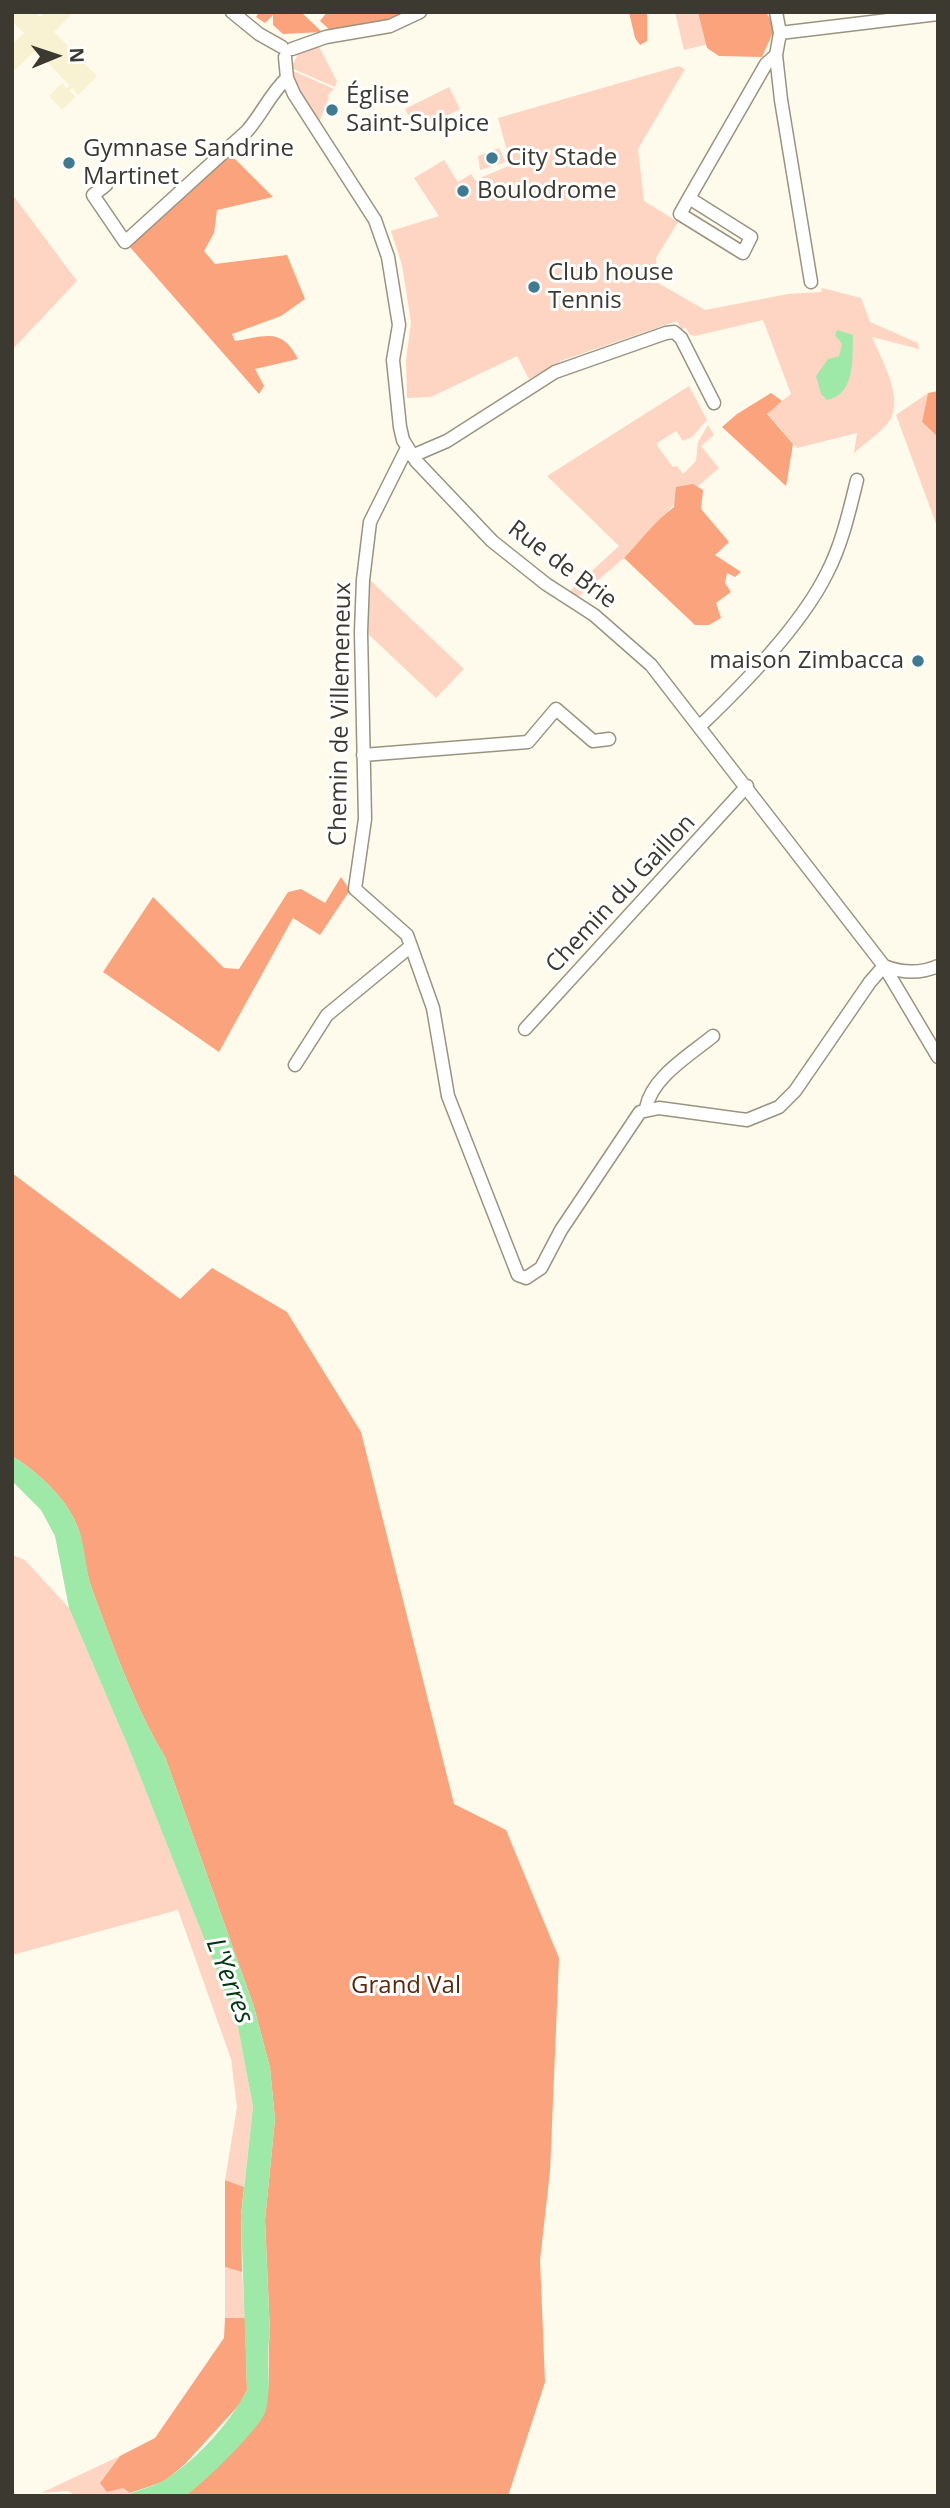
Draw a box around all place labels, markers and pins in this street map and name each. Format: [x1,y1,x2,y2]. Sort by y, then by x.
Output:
place label: Église Saint-Sulpice [346,82,489,138]
marker: Église Saint-Sulpice [324,102,340,118]
place label: Gymnase Sandrine Martinet [83,135,294,191]
place label: City Stade [506,144,617,172]
marker: City Stade [484,150,500,166]
marker: Gymnase Sandrine Martinet [61,155,77,171]
place label: Boulodrome [477,177,617,205]
marker: Boulodrome [455,183,471,199]
place label: Club house Tennis [548,259,674,315]
marker: Club house Tennis [526,279,542,295]
place label: maison Zimbacca [709,647,904,675]
marker: maison Zimbacca [910,653,926,669]

